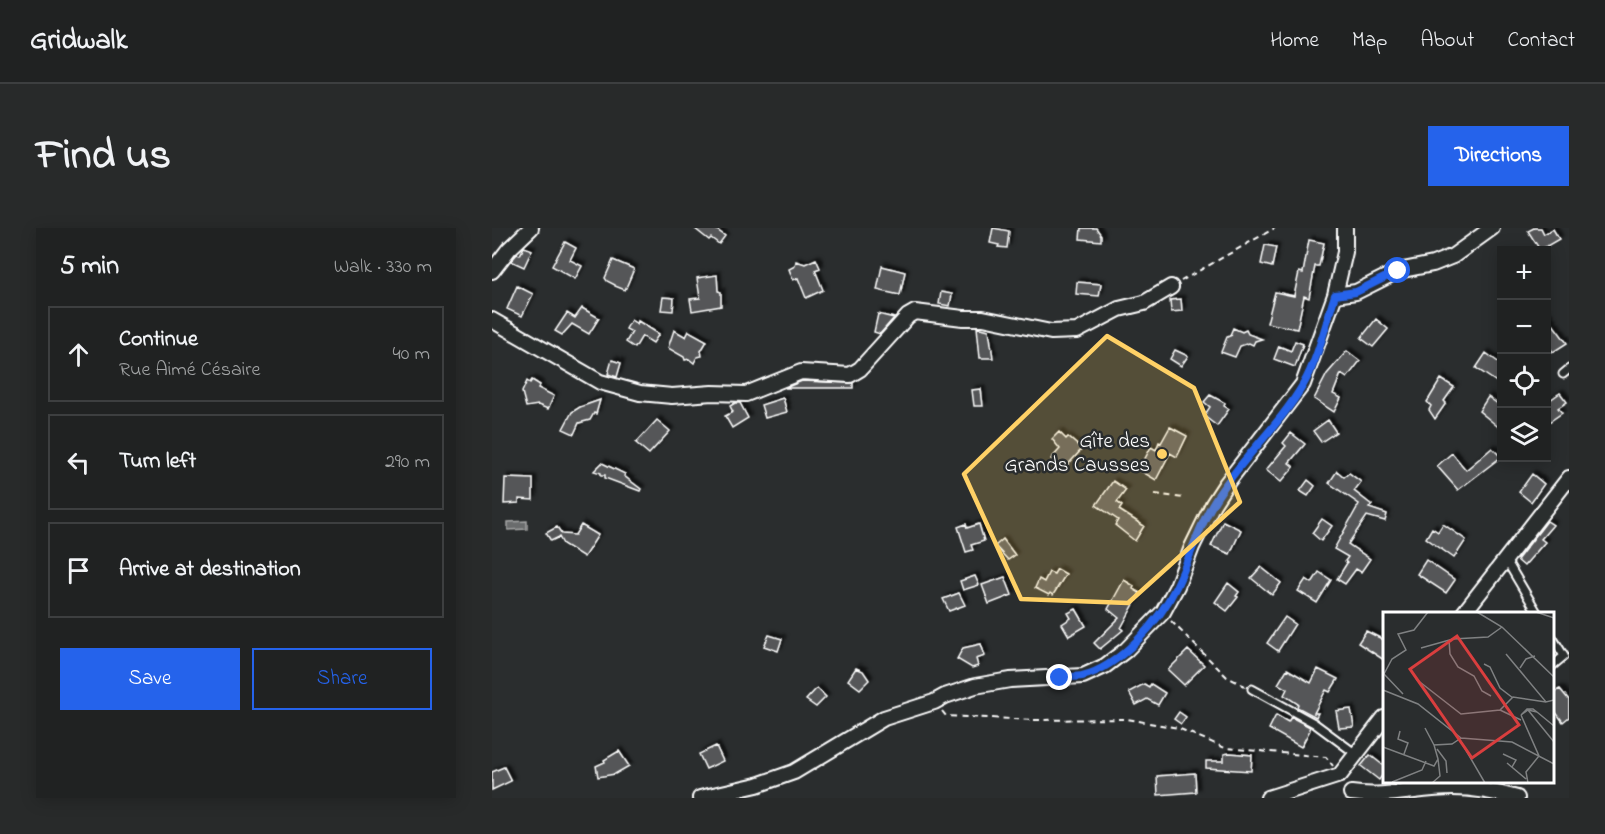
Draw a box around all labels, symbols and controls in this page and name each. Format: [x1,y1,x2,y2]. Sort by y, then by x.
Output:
text: Gridwalk [30,21,127,62]
text: Home [1270,26,1319,56]
text: Map [1352,26,1387,56]
text: About [1420,26,1474,56]
text: Contact [1507,26,1575,56]
text: Find us [36,126,171,187]
button: Directions [1428,126,1569,186]
map controls [1497,246,1551,462]
button: + [1497,246,1551,300]
text: 5 min [60,248,119,286]
text: Walk · 330 m [334,253,432,282]
route start [1384,257,1410,283]
button: − [1497,300,1551,354]
text: Continue [119,324,198,356]
icon: ahead [62,338,95,371]
text: 40 m [393,340,430,369]
button: locate [1497,354,1551,408]
text: Rue Aimé Césaire [119,356,260,385]
button: layers [1497,408,1551,462]
place label: Gîte des Grands Causses [1005,427,1150,481]
icon: left [62,446,95,479]
text: Turn left [119,446,196,478]
marker: Gîte des Grands Causses [1155,447,1169,461]
text: 290 m [385,448,430,477]
icon: arrive [62,554,95,587]
text: Arrive at destination [119,554,301,586]
inset map [1383,612,1554,783]
button: Save [60,648,240,710]
button: Share [252,648,432,710]
route end [1046,664,1072,690]

